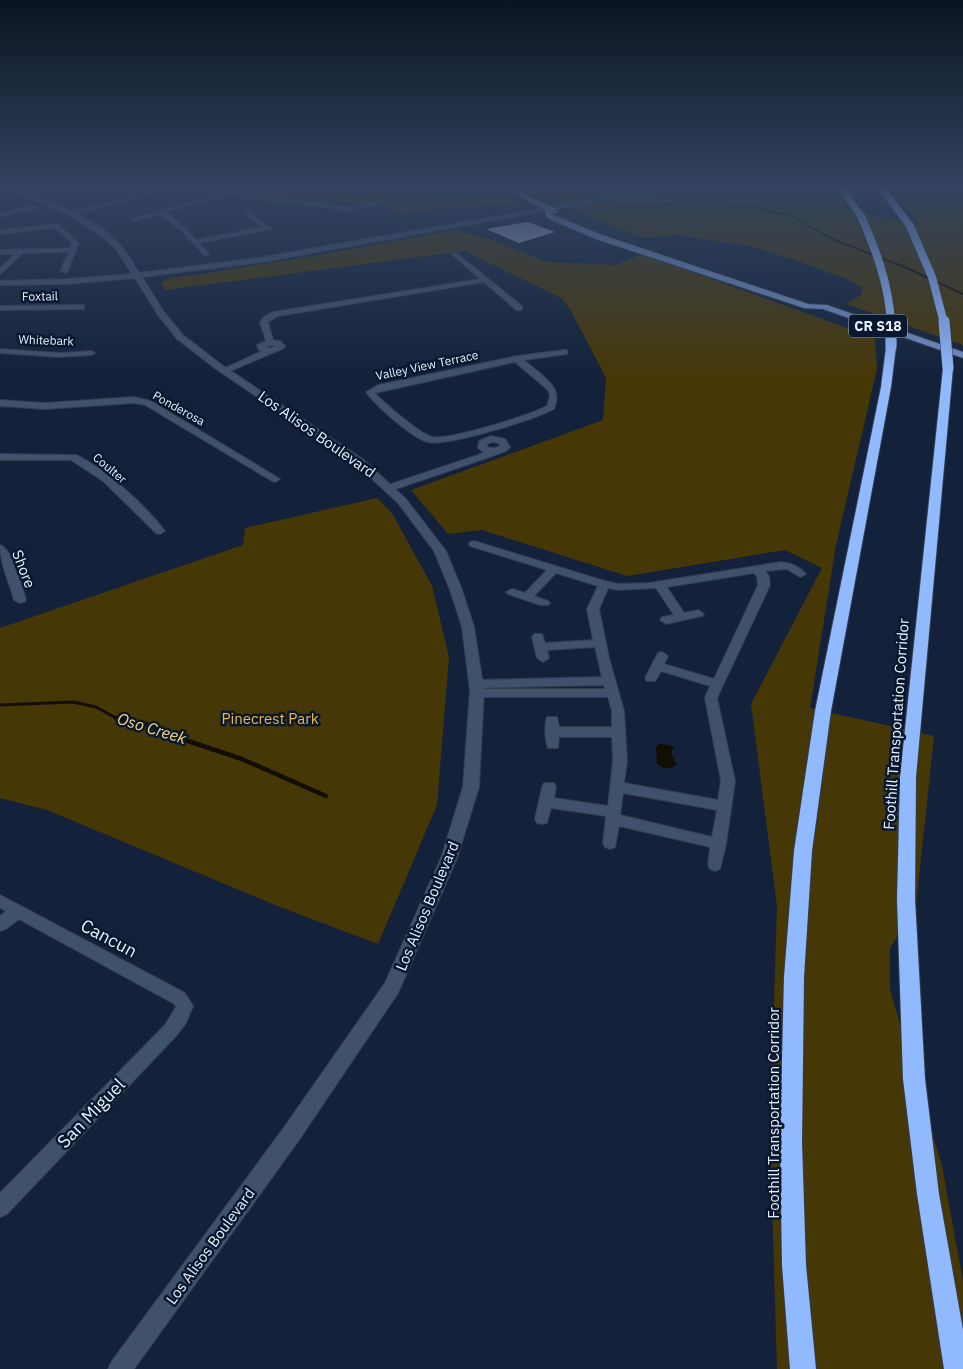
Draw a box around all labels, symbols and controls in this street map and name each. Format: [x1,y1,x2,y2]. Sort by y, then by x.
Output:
street label: Foxtail [22,288,58,304]
road number: CR S18 [849,314,907,338]
street label: Whitebark [18,332,75,348]
street label: Valley View Terrace [374,347,480,383]
street label: Los Alisos Boulevard [255,386,379,482]
street label: Ponderosa [150,388,208,429]
street label: Coulter [90,450,130,487]
street label: Shore [8,547,40,591]
street label: Foothill Transportation Corridor [879,617,913,830]
water label: Oso Creek [115,708,190,748]
park label: Pinecrest Park [221,709,319,728]
street label: Los Alisos Boulevard [391,838,463,974]
street label: Cancun [77,914,141,962]
street label: Foothill Transportation Corridor [764,1007,783,1219]
street label: San Miguel [52,1073,130,1153]
street label: Los Alisos Boulevard [161,1184,259,1308]

